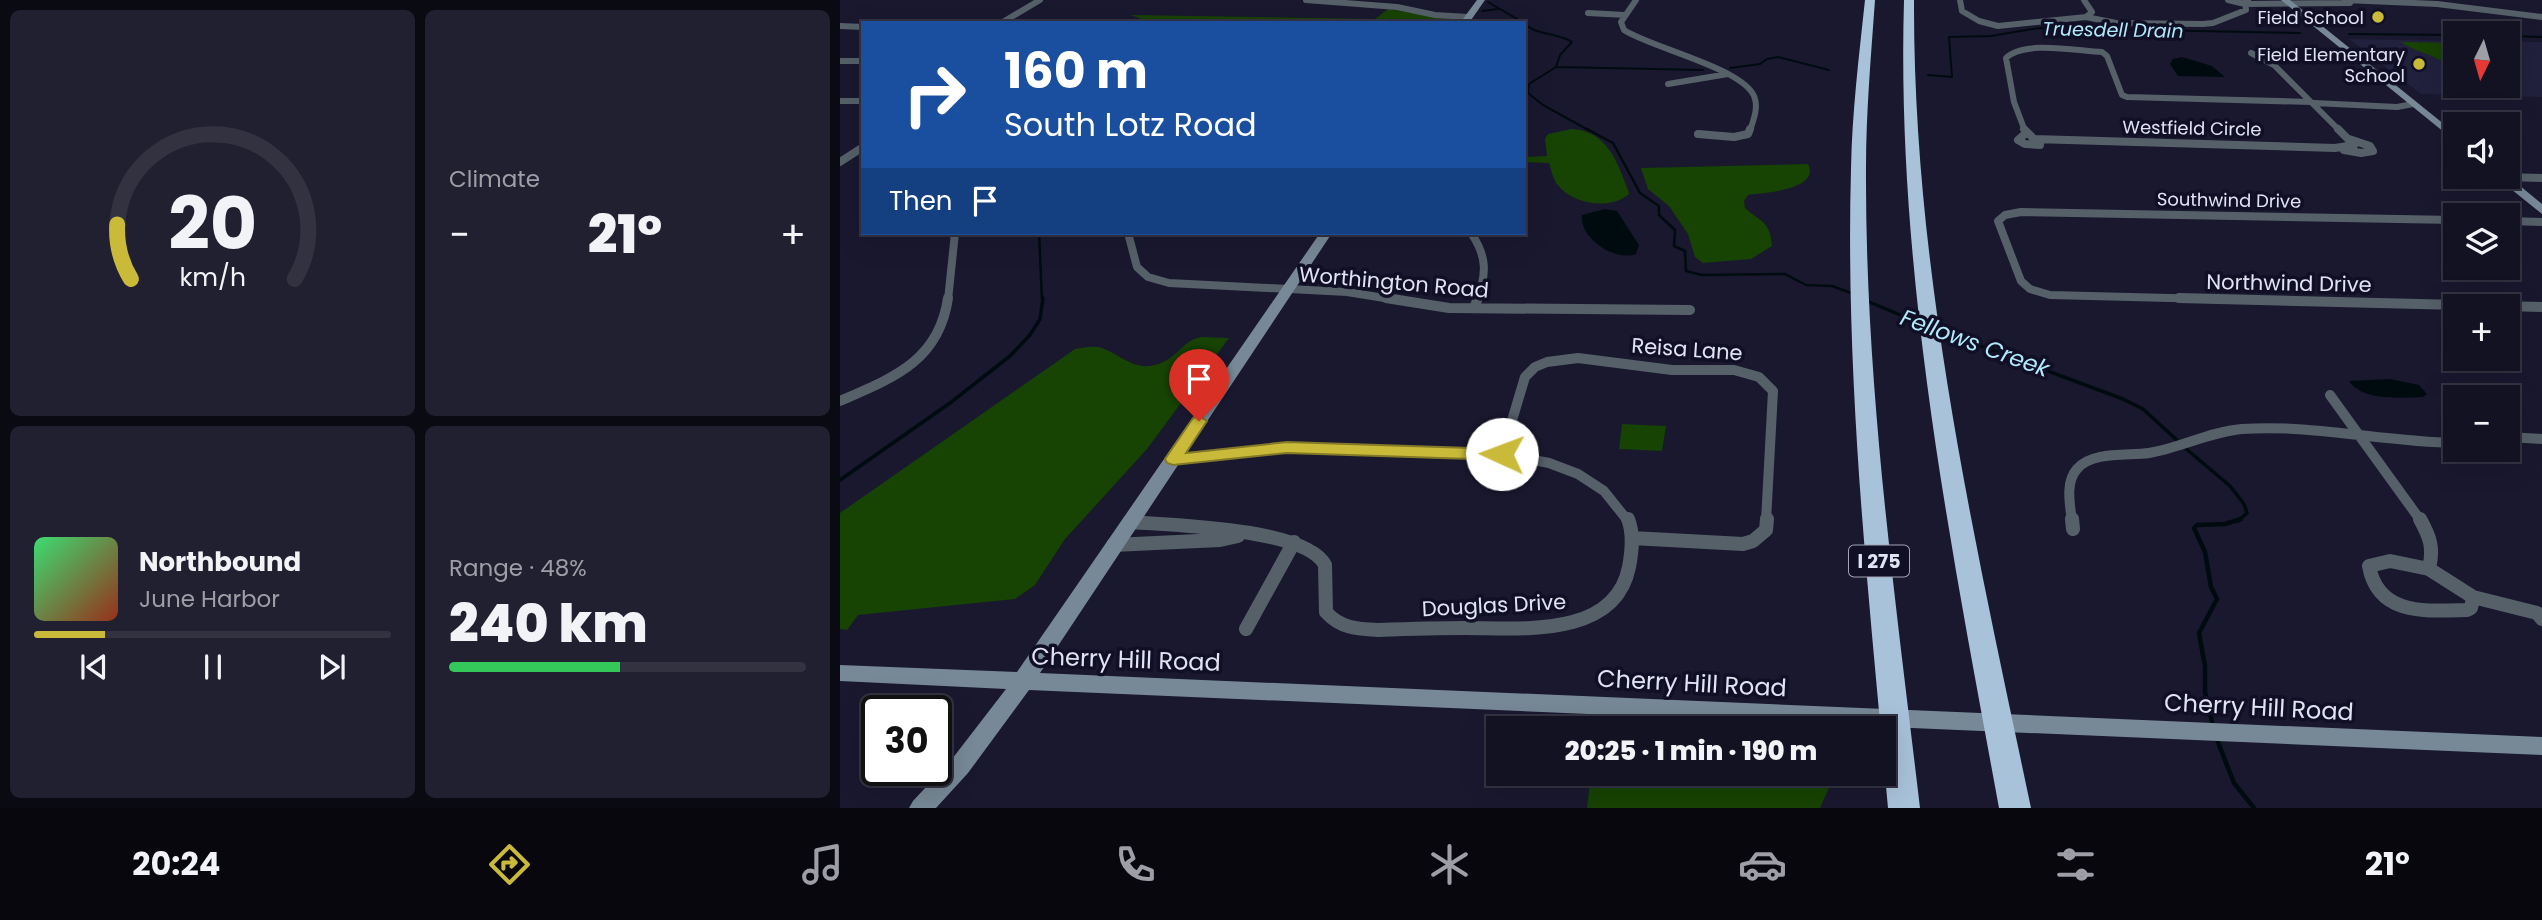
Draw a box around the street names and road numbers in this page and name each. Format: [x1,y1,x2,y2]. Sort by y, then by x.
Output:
street label: Westfield Circle [2122,114,2262,142]
street label: Southwind Drive [2157,186,2301,214]
street label: Worthington Road [1298,259,1490,305]
street label: Northwind Drive [2206,267,2372,299]
street label: Reisa Lane [1630,331,1744,367]
road number: I 275 [1849,546,1909,576]
street label: Douglas Drive [1421,587,1567,623]
street label: Cherry Hill Road [1031,639,1221,679]
street label: Cherry Hill Road [1596,662,1788,704]
street label: Cherry Hill Road [2163,686,2355,728]

